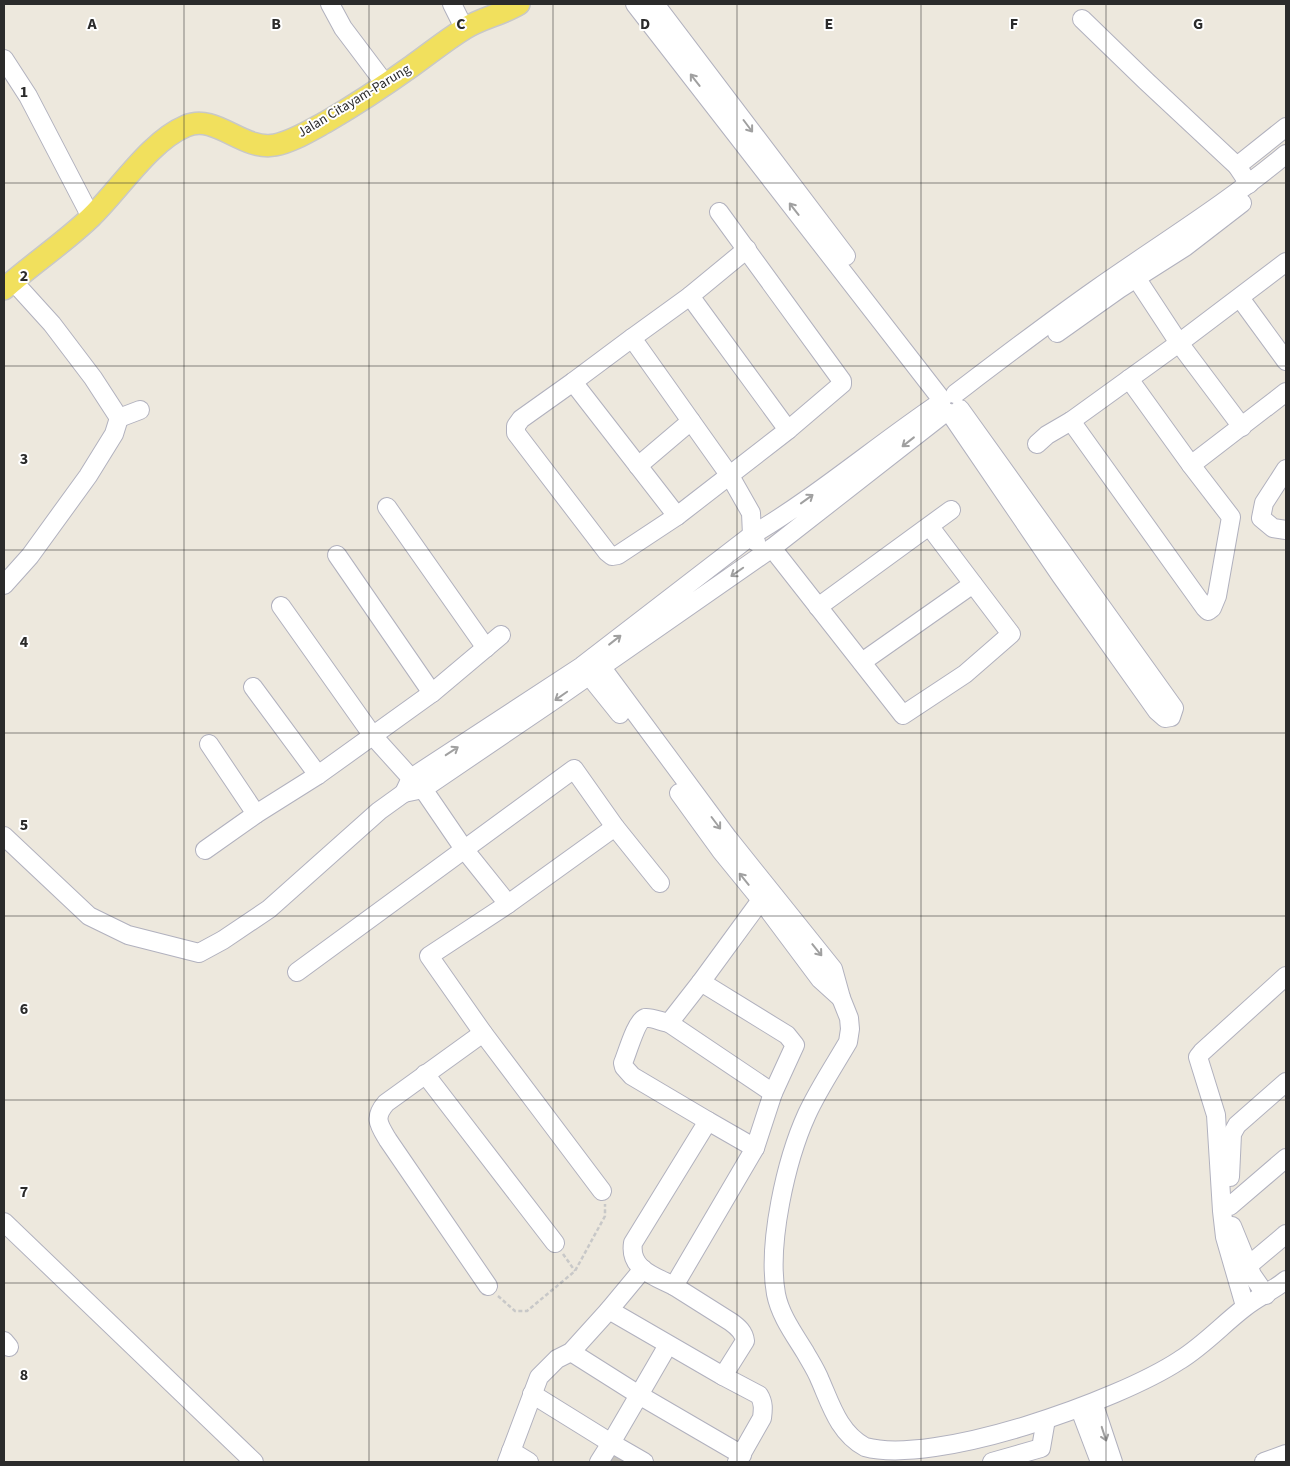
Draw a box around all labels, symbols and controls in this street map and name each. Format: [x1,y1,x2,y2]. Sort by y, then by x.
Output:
text: A [86,13,97,35]
text: B [271,13,281,35]
text: C [456,13,466,35]
text: D [640,13,650,35]
text: E [825,13,833,35]
text: F [1010,13,1018,35]
text: G [1193,13,1203,35]
street label: Jalan Citayam-Parung [294,59,414,143]
one-way arrow [689,74,700,87]
text: 1 [20,81,28,103]
one-way arrow [742,119,753,132]
one-way arrow [789,203,800,216]
text: 2 [20,265,28,287]
one-way arrow [901,436,914,447]
text: 3 [20,448,28,470]
one-way arrow [800,494,814,504]
one-way arrow [730,567,744,577]
text: 4 [20,631,29,653]
one-way arrow [608,635,621,646]
one-way arrow [554,691,568,701]
one-way arrow [445,746,459,757]
text: 5 [20,814,28,836]
one-way arrow [711,816,721,830]
one-way arrow [738,873,749,886]
one-way arrow [812,943,823,956]
text: 6 [20,998,28,1020]
text: 7 [20,1181,28,1203]
text: 8 [20,1364,28,1386]
one-way arrow [1100,1425,1109,1441]

